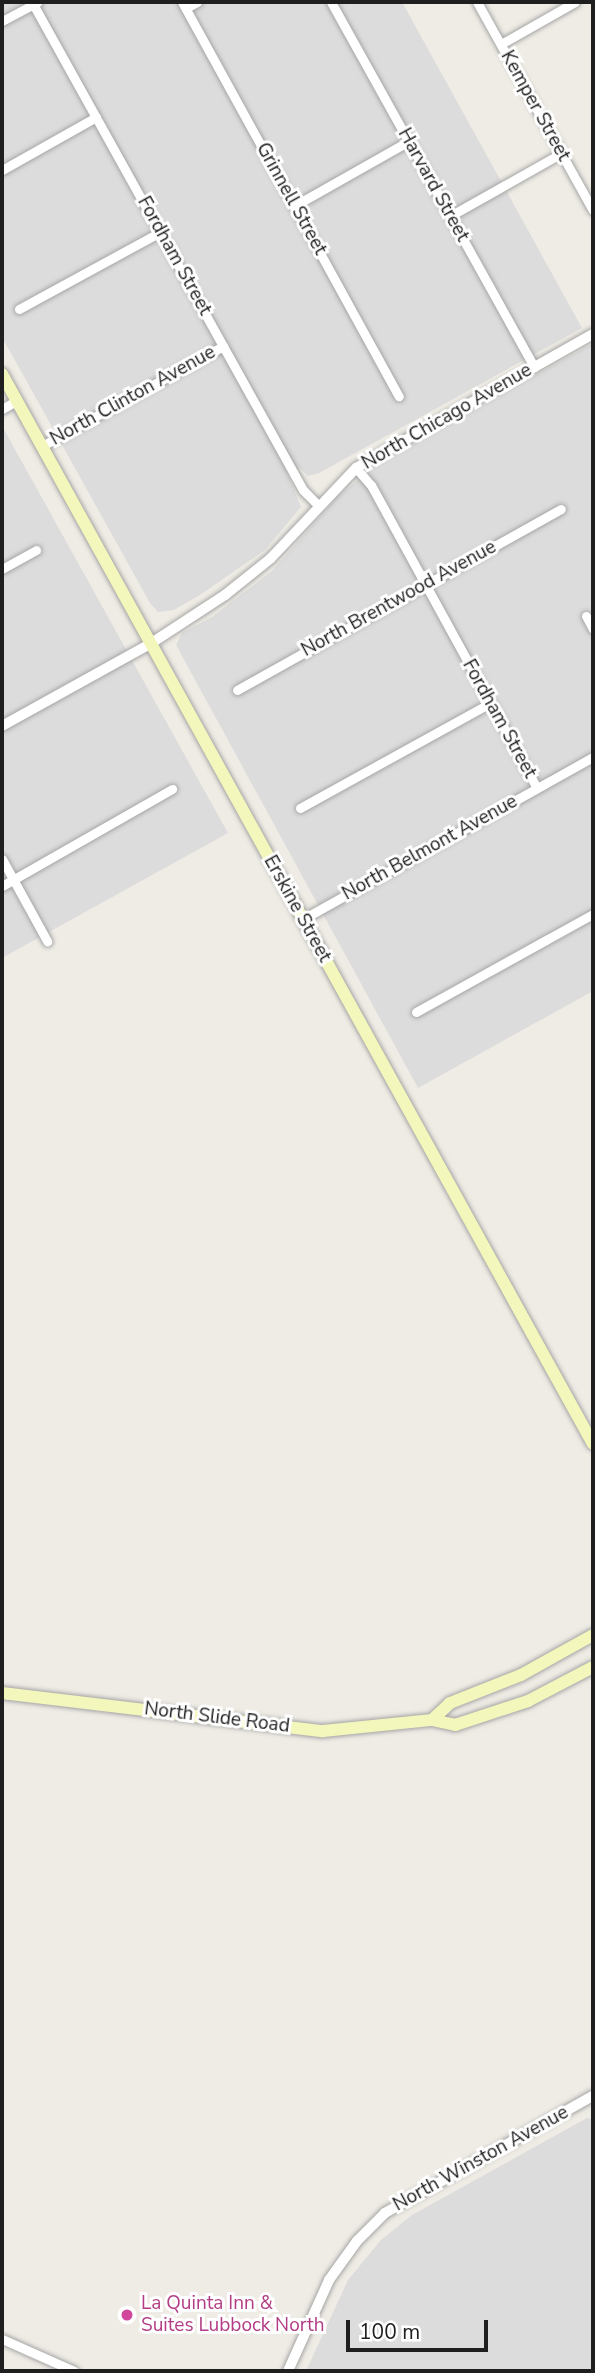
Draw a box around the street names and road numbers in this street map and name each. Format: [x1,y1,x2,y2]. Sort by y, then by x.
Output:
street label: Kemper Street [495,47,575,165]
street label: Harvard Street [392,124,474,246]
street label: Grinnell Street [251,139,331,259]
street label: Fordham Street [132,193,216,319]
street label: North Clinton Avenue [46,341,220,451]
street label: North Chicago Avenue [358,359,536,475]
street label: North Brentwood Avenue [298,536,500,662]
street label: Fordham Street [457,656,541,782]
street label: North Belmont Avenue [338,790,522,906]
street label: Erskine Street [258,852,336,966]
street label: North Slide Road [143,1698,291,1738]
street label: North Winston Avenue [389,2101,573,2217]

